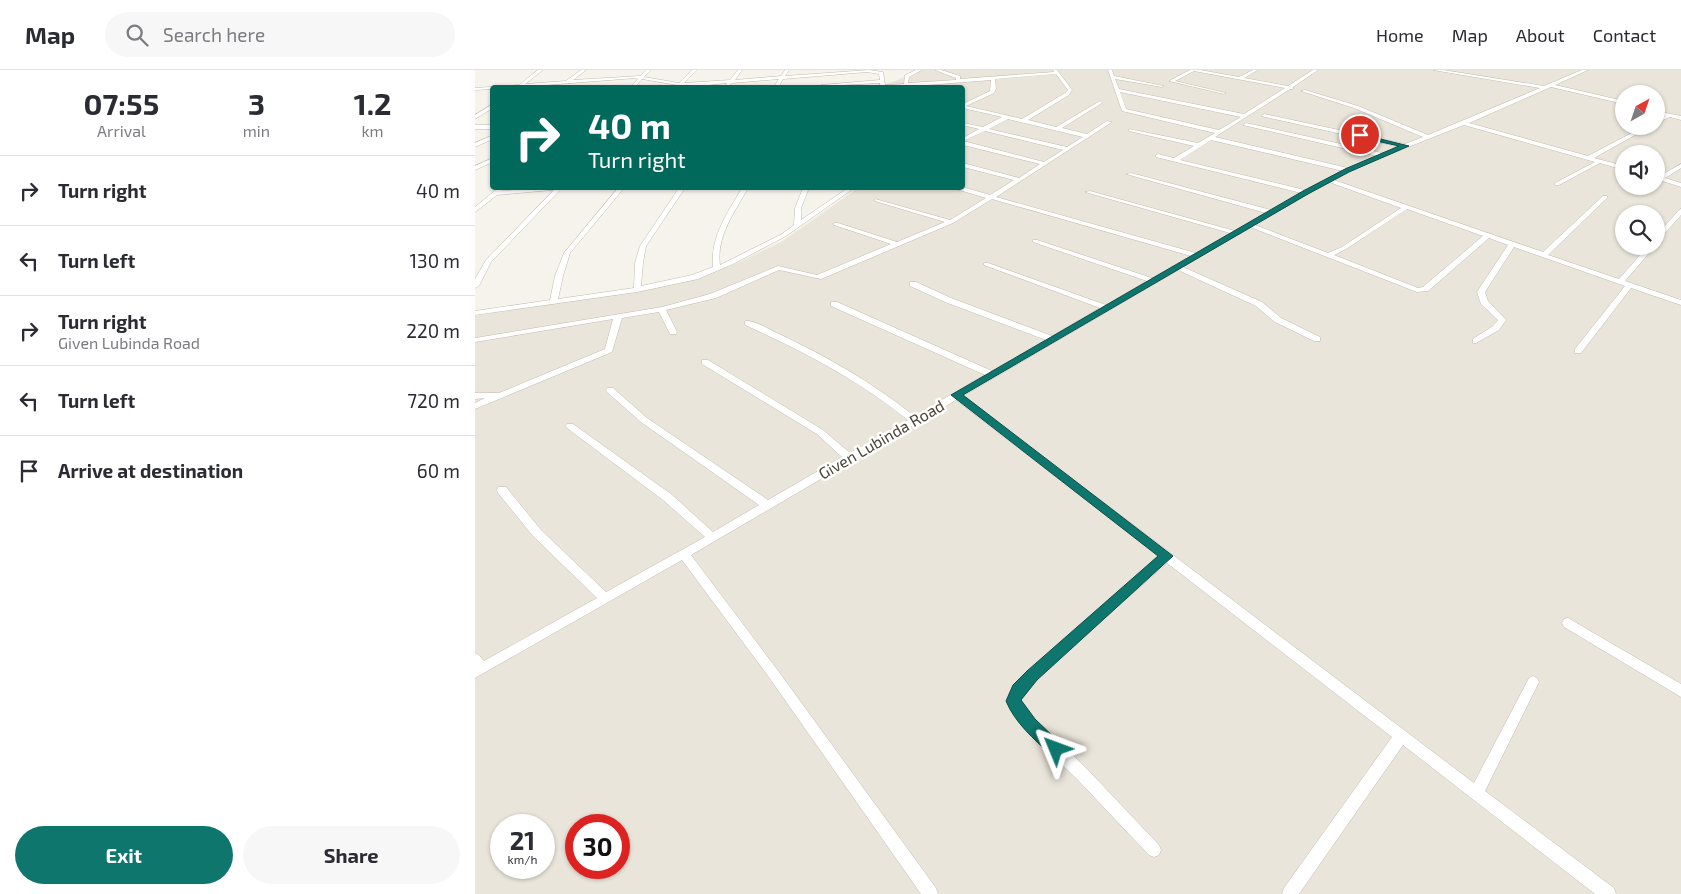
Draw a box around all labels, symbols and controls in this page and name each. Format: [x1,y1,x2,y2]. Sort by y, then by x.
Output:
search box [105,12,455,57]
text: Map [25,20,75,49]
icon: search [123,21,151,49]
text: Search here [163,23,265,46]
text: Home [1376,24,1424,46]
text: Map [1452,24,1488,46]
text: About [1516,24,1565,46]
text: Contact [1593,24,1656,46]
text: 07:55 [84,85,159,121]
text: 3 [248,85,265,121]
text: 1.2 [354,85,391,121]
north arrow [1615,85,1665,135]
map controls [1615,85,1665,255]
text: 40 m [588,104,671,146]
icon: right [505,105,570,170]
pin [1339,114,1381,156]
text: Arrival [97,121,146,140]
text: min [243,121,270,140]
text: km [361,121,384,140]
icon: arrive [1346,121,1374,149]
button: sound [1615,145,1665,195]
text: Turn right [588,146,686,172]
icon: right [15,177,43,205]
text: Turn right [58,179,146,202]
text: 40 m [416,179,460,202]
button: search [1615,205,1665,255]
icon: left [15,247,43,275]
text: Turn left [58,249,135,272]
text: 130 m [410,249,460,272]
text: Turn right [58,310,146,333]
icon: right [15,317,43,345]
text: 220 m [406,319,460,342]
text: Given Lubinda Road [58,333,200,352]
icon: left [15,387,43,415]
text: Turn left [58,389,135,412]
text: 720 m [407,389,460,412]
street label: Given Lubinda Road [815,395,947,483]
icon: arrive [15,457,43,485]
text: Arrive at destination [58,459,243,482]
text: 60 m [417,459,460,482]
position arrow [1029,722,1081,774]
speed limit sign: 30 [565,814,630,879]
text: 21 [510,825,535,855]
button: Exit [15,826,233,884]
button: Share [243,826,460,884]
text: km/h [508,852,537,866]

